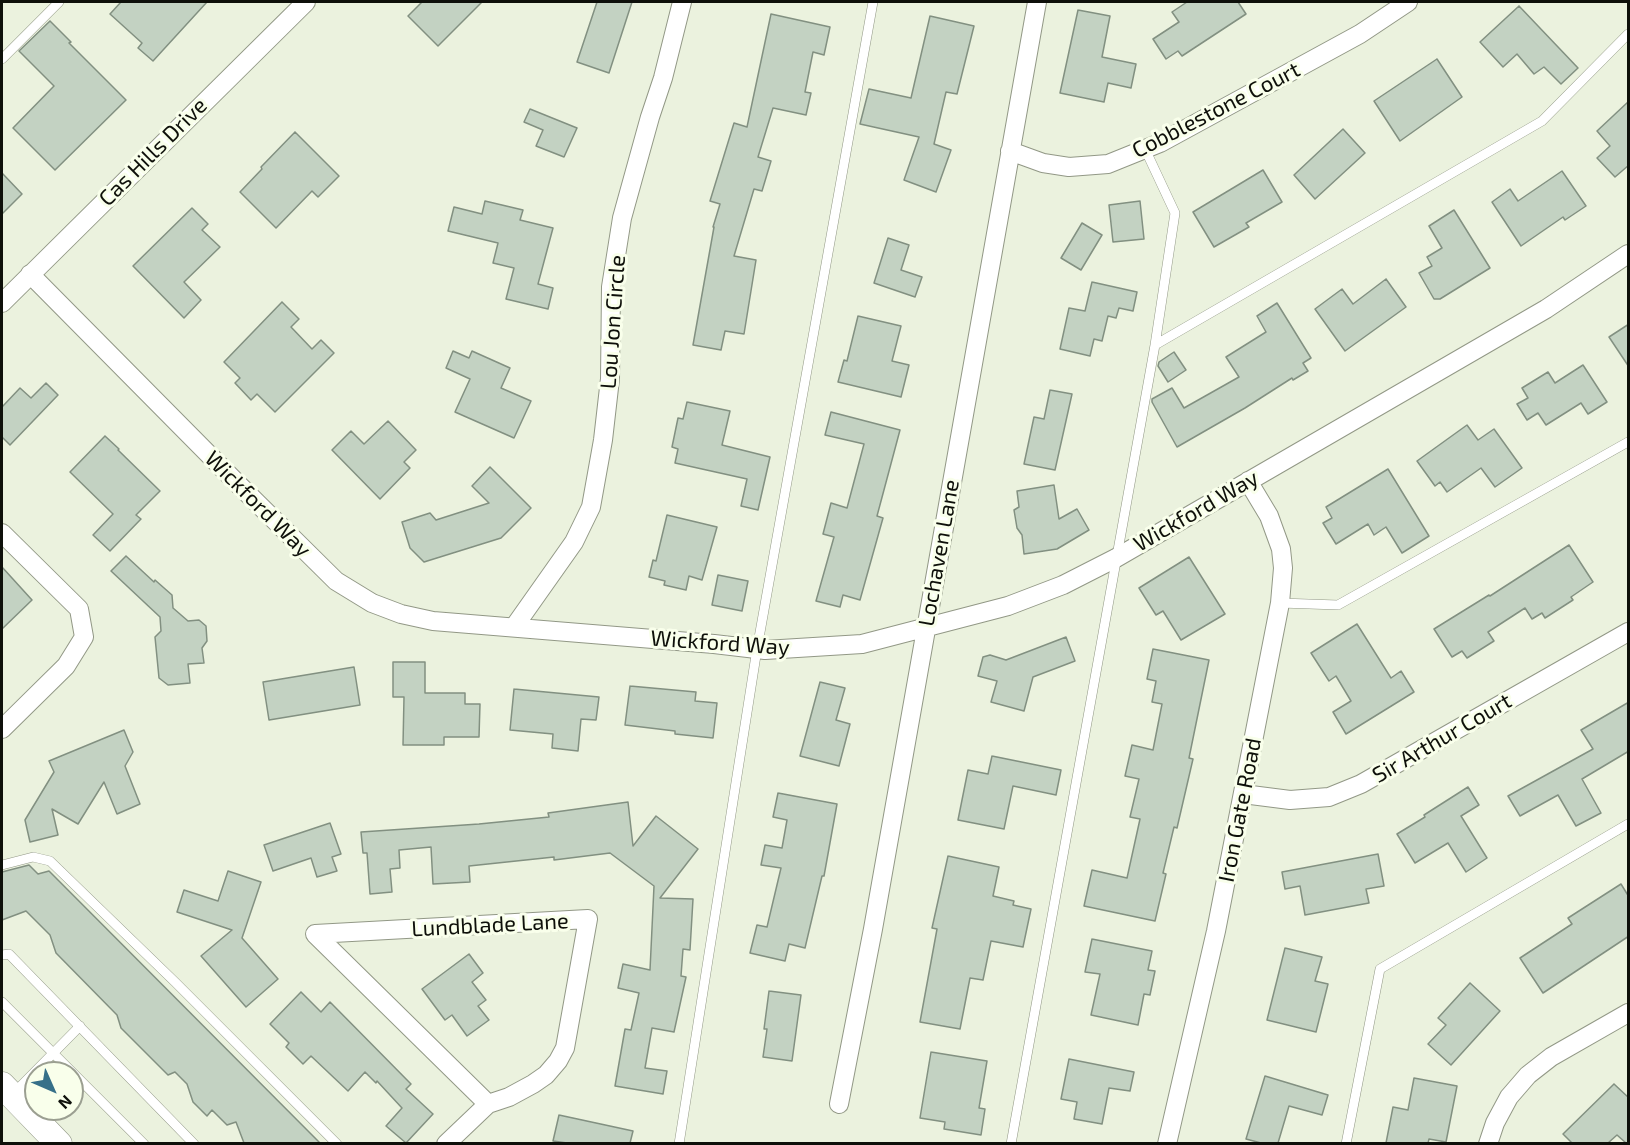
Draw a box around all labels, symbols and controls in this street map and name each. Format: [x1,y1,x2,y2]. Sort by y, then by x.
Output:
street label: Cobblestone Court [1128,56,1304,164]
street label: Cas Hills Drive [93,92,213,212]
street label: Lou Jon Circle [595,254,631,390]
street label: Wickford Way [199,445,317,563]
street label: Wickford Way [1129,465,1263,557]
street label: Lochaven Lane [913,478,965,628]
street label: Wickford Way [650,625,790,661]
street label: Sir Arthur Court [1368,688,1516,788]
street label: Iron Gate Road [1213,736,1267,884]
street label: Lundblade Lane [411,908,569,942]
north arrow [24,1061,84,1121]
text: N [55,1092,76,1113]

